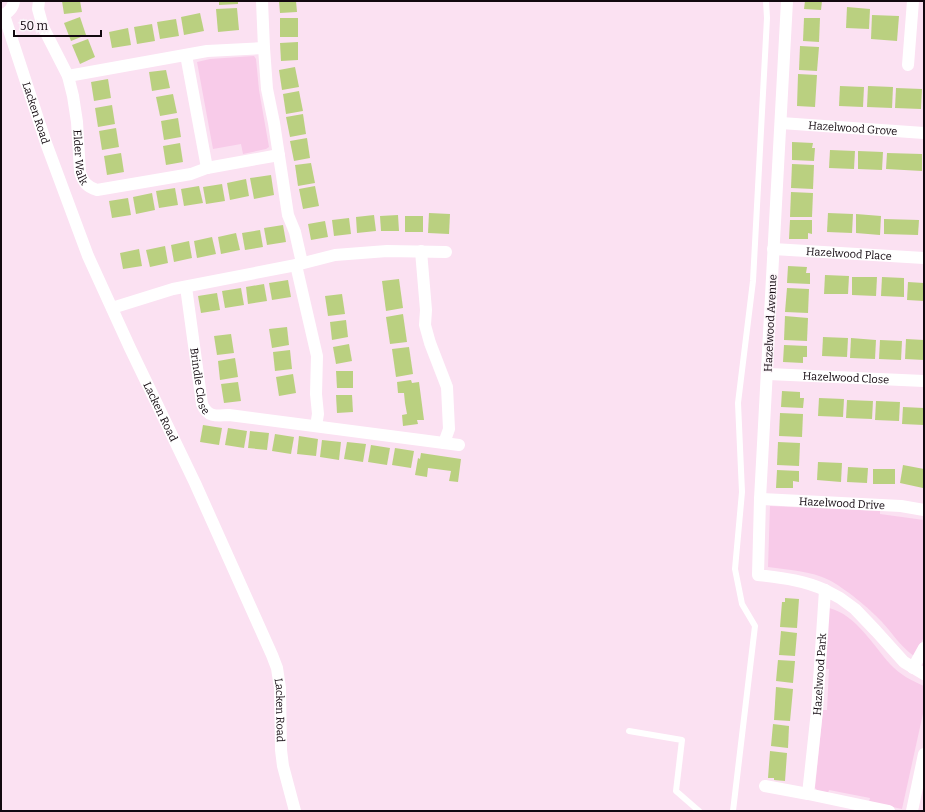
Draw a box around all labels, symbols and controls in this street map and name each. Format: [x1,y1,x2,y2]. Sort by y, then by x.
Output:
scale bar [14,12,101,38]
text: 50 m [20,19,49,33]
street label: Lacken Road [19,80,52,146]
street label: Hazelwood Grove [808,119,898,138]
street label: Elder Walk [70,129,91,188]
street label: Hazelwood Place [806,245,892,263]
street label: Hazelwood Avenue [761,274,780,372]
street label: Brindle Close [187,347,212,417]
street label: Hazelwood Close [802,370,889,386]
street label: Lacken Road [140,380,180,444]
street label: Hazelwood Drive [799,495,885,512]
street label: Hazelwood Park [811,632,829,716]
street label: Lacken Road [272,677,287,743]

